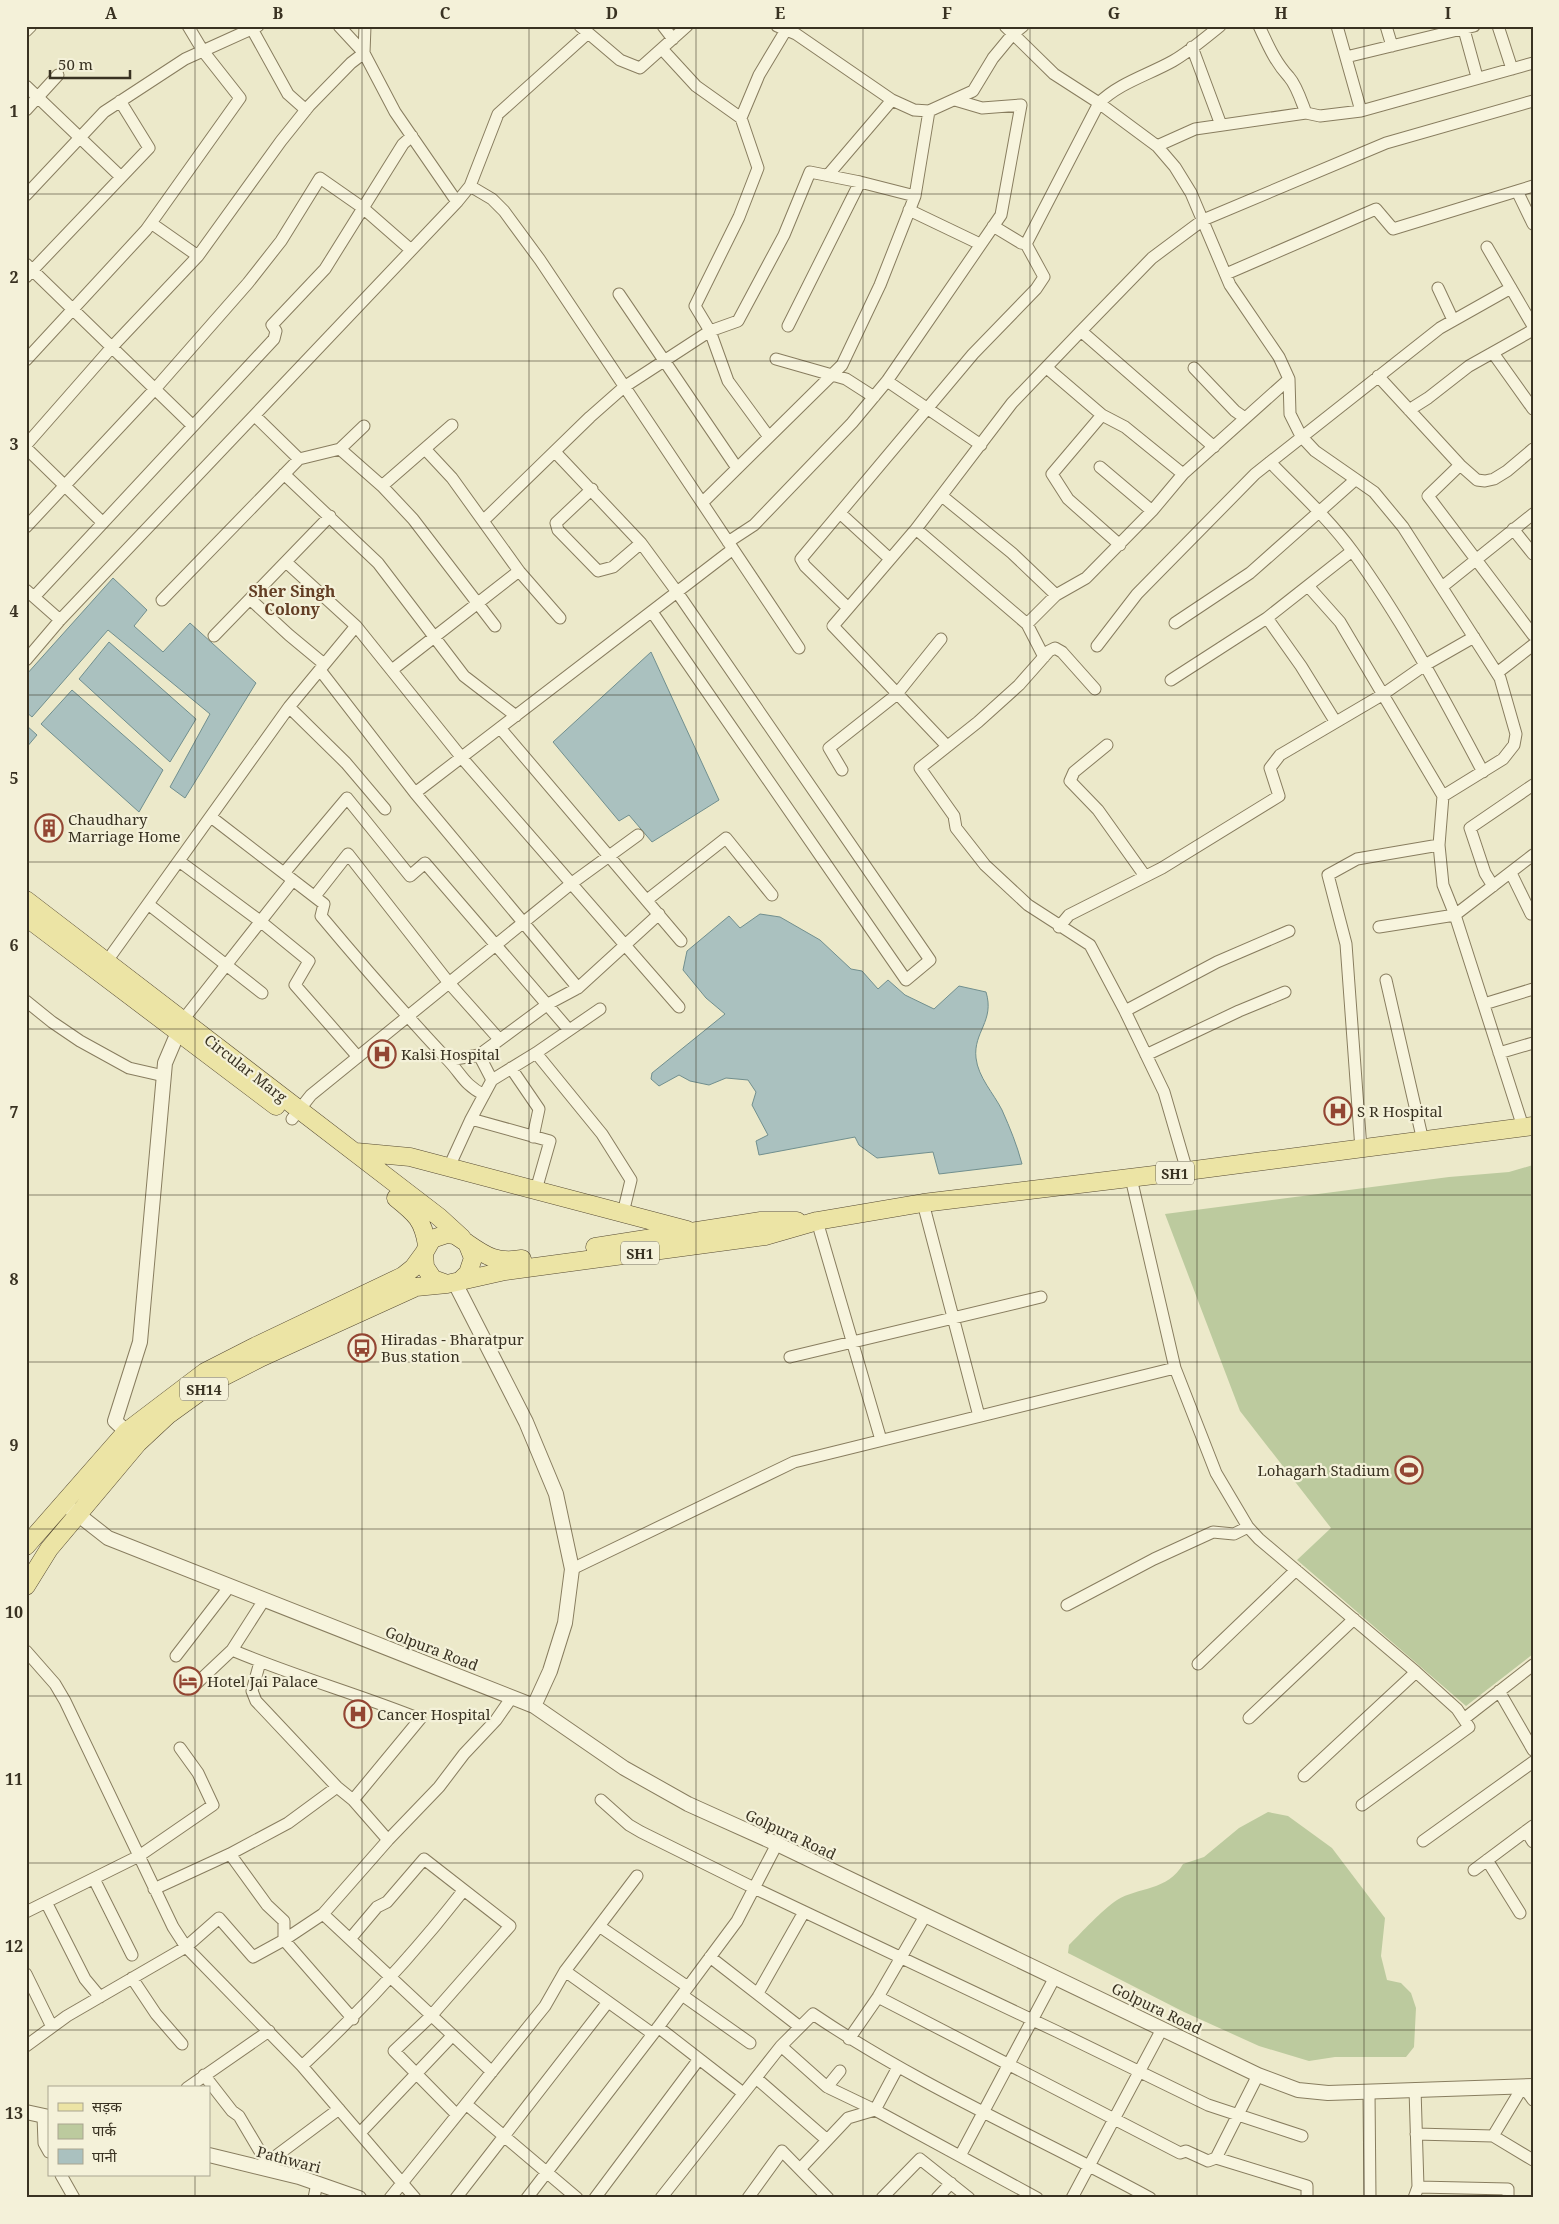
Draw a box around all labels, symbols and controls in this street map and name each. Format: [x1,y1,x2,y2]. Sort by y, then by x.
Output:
text: A [105,2,118,24]
text: B [273,2,284,24]
text: C [440,2,451,24]
text: D [606,2,618,24]
text: E [775,2,785,24]
text: F [942,2,952,24]
text: G [1108,2,1120,24]
text: H [1274,2,1288,24]
text: I [1445,2,1451,24]
scale bar [50,48,130,80]
text: 50 m [58,54,93,74]
text: 1 [9,100,19,122]
text: 2 [9,266,19,288]
text: 3 [9,433,19,455]
district label: Sher Singh Colony [249,580,336,620]
text: 4 [9,600,19,622]
text: 5 [9,767,19,789]
place label: Chaudhary Marriage Home [68,809,181,846]
building icon: Chaudhary Marriage Home [34,813,64,843]
text: 6 [9,934,19,956]
street label: Circular Marg [201,1029,291,1107]
hospital icon: Kalsi Hospital [367,1039,397,1069]
place label: Kalsi Hospital [401,1044,500,1064]
hospital icon: S R Hospital [1323,1096,1353,1126]
text: 7 [9,1101,19,1123]
place label: S R Hospital [1357,1101,1443,1121]
road number: SH1 [1156,1162,1194,1184]
road number: SH1 [621,1242,659,1264]
text: 8 [9,1268,19,1290]
place label: Hiradas - Bharatpur Bus station [381,1329,524,1366]
bus stop icon: Hiradas - Bharatpur Bus station [347,1333,377,1363]
road number: SH14 [180,1378,228,1400]
text: 9 [9,1434,19,1456]
sports icon: Lohagarh Stadium [1394,1455,1424,1485]
place label: Lohagarh Stadium [1257,1460,1390,1480]
text: 10 [5,1601,23,1623]
street label: Golpura Road [383,1621,481,1675]
hotel icon: Hotel Jai Palace [173,1666,203,1696]
place label: Hotel Jai Palace [207,1671,318,1691]
hospital icon: Cancer Hospital [343,1699,373,1729]
place label: Cancer Hospital [377,1704,491,1724]
text: 11 [5,1768,23,1790]
street label: Golpura Road [742,1804,840,1864]
text: 12 [5,1935,23,1957]
street label: Golpura Road [1109,1978,1205,2038]
legend [48,2086,210,2176]
text: सड़क [92,2096,122,2116]
text: 13 [5,2102,23,2124]
text: पार्क [92,2120,116,2140]
street label: Pathwari [255,2141,323,2177]
text: पानी [92,2146,118,2166]

